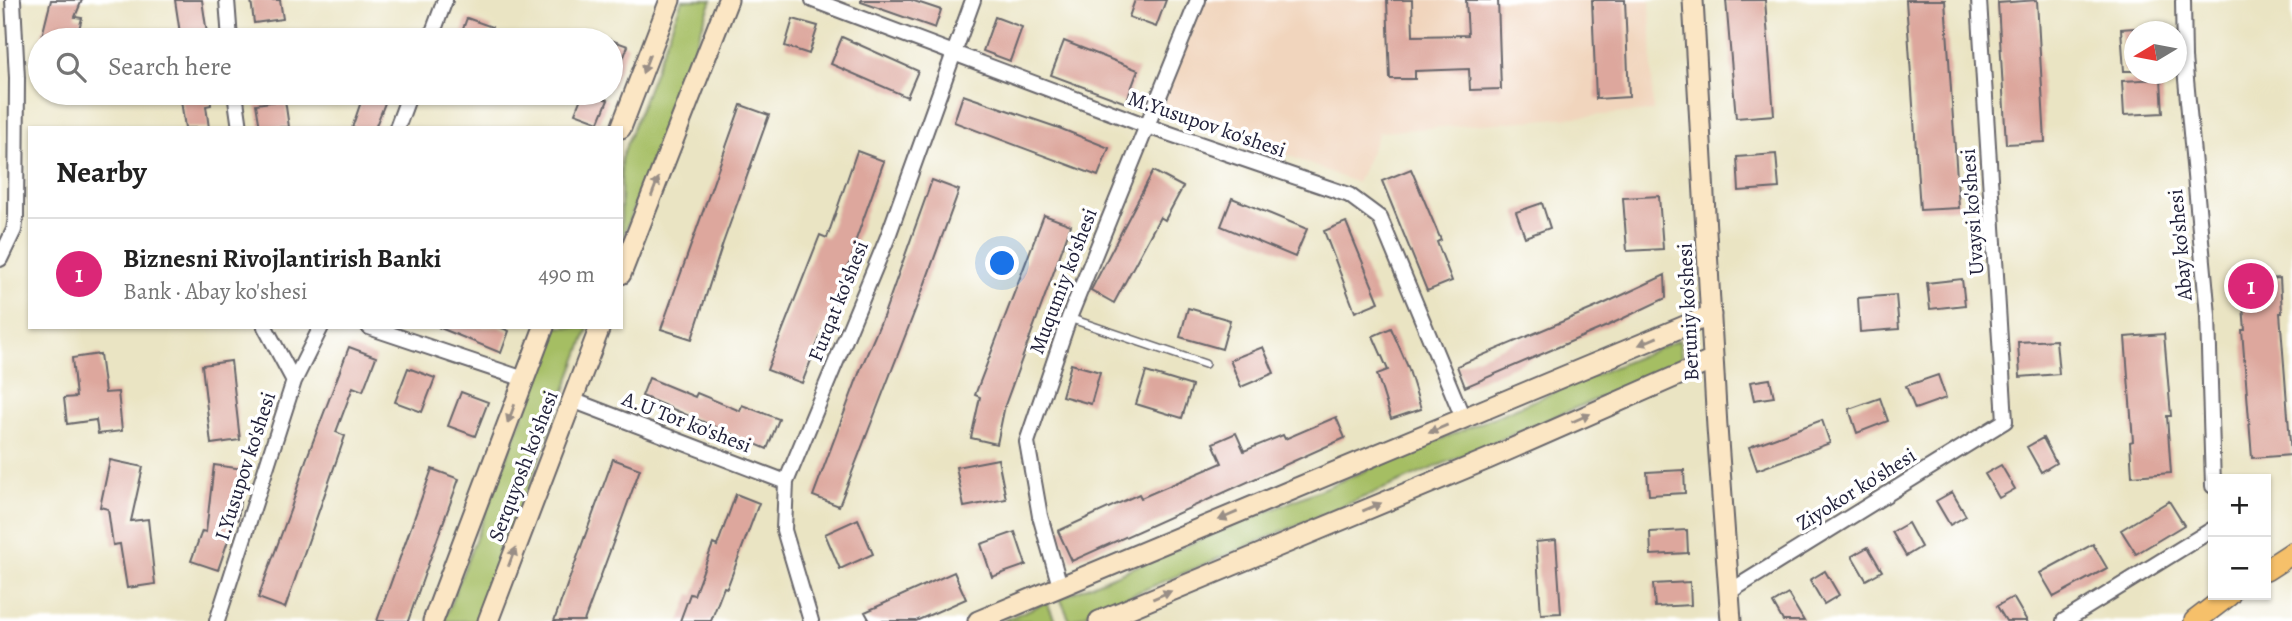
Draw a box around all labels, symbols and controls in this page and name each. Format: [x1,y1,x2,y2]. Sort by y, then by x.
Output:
north arrow [2124,21,2187,84]
search box [28,28,623,105]
icon: search [52,48,90,86]
text: Search here [108,49,232,84]
one-way arrow [640,53,651,74]
street label: M.Yusupov ko'shesi [1124,84,1290,164]
street label: Uvaysi ko'shesi [1954,148,1990,276]
text: Nearby [56,152,147,192]
one-way arrow [649,177,660,198]
street label: Abay ko'shesi [2161,188,2199,303]
street label: Muqumiy ko'shesi [1022,204,1104,358]
street label: Furqat ko'shesi [801,236,875,366]
text: Biznesni Rivojlantirish Banki [123,241,441,276]
street label: Beruniy ko'shesi [1670,242,1706,382]
your location [985,246,1019,280]
text: 1 [75,259,83,290]
text: 490 m [538,259,595,290]
pin: 1 [2228,260,2274,312]
text: Bank · Abay ko'shesi [123,276,308,307]
one-way arrow [1638,335,1658,347]
street label: A.U Tor ko'shesi [617,384,756,460]
street label: Serquyosh ko'shesi [481,386,565,546]
street label: I.Yusupov ko'shesi [208,388,282,544]
one-way arrow [505,403,516,424]
one-way arrow [1571,412,1591,424]
one-way arrow [1428,423,1448,435]
street label: Ziyokor ko'shesi [1791,441,1921,537]
map controls [2208,474,2271,600]
button: + [2208,474,2271,537]
one-way arrow [1362,502,1383,513]
one-way arrow [1217,511,1238,522]
button: − [2208,537,2271,600]
one-way arrow [507,547,518,568]
one-way arrow [1152,589,1173,600]

